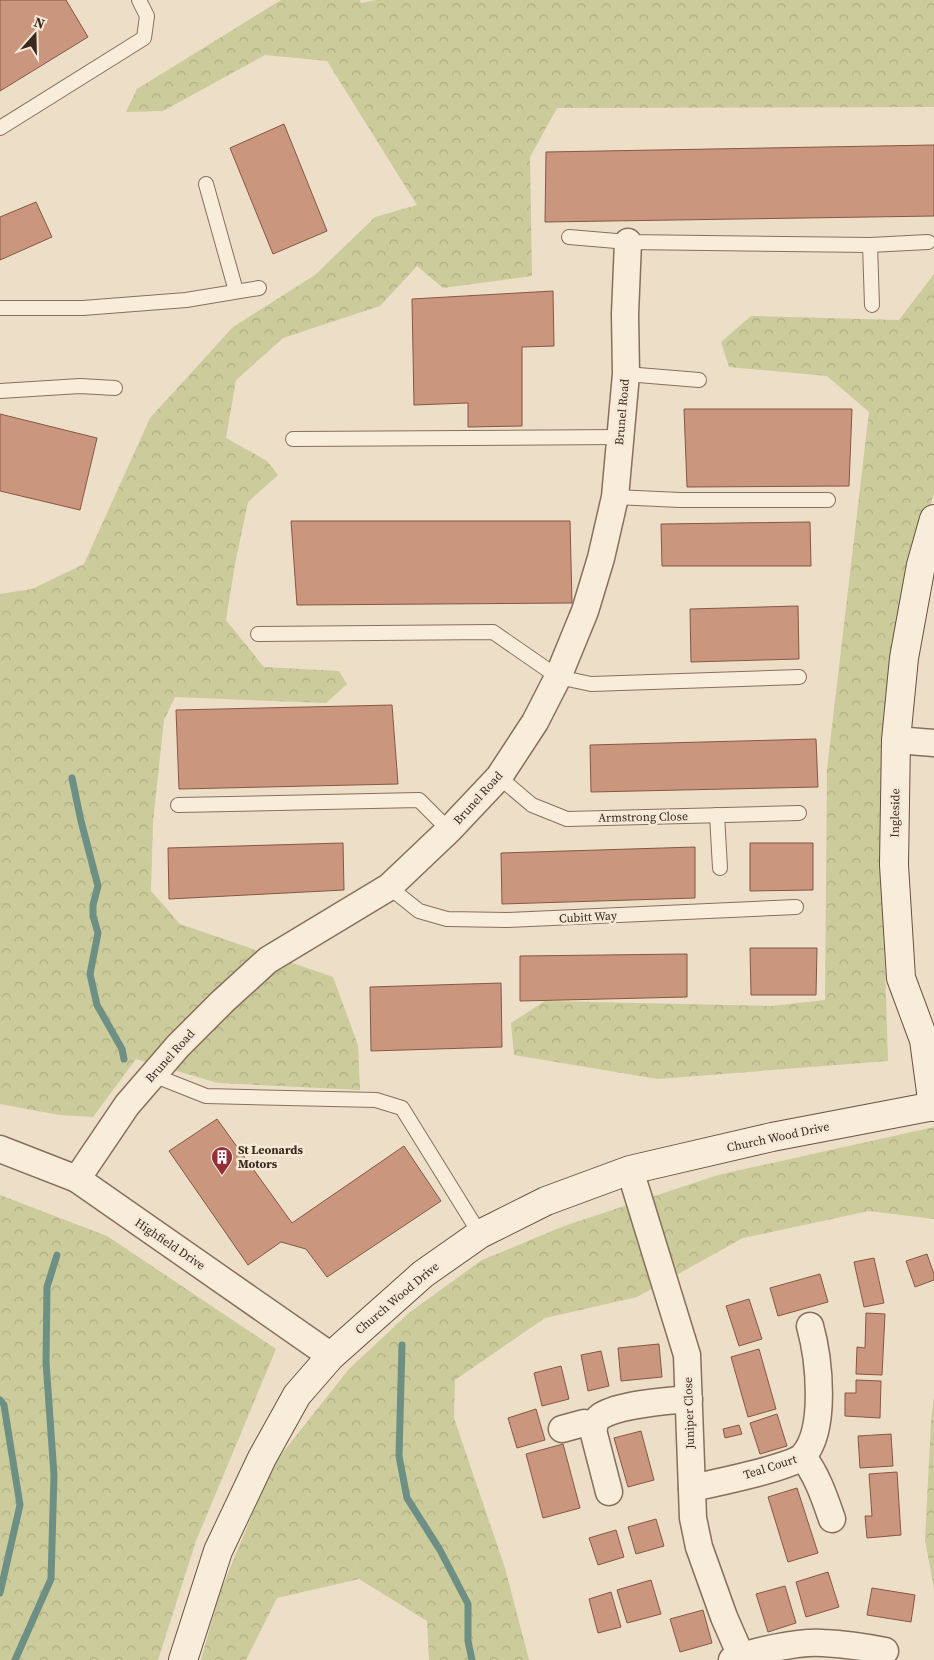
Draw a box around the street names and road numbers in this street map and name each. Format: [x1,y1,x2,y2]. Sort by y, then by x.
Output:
street label: Brunel Road [611,378,633,446]
street label: Brunel Road [450,768,506,828]
street label: Ingleside [887,788,903,838]
street label: Armstrong Close [598,808,688,826]
street label: Cubitt Way [559,907,618,927]
street label: Brunel Road [142,1026,198,1086]
street label: Church Wood Drive [725,1118,831,1156]
street label: Highfield Drive [132,1215,208,1273]
street label: Church Wood Drive [352,1258,442,1338]
street label: Juniper Close [680,1377,698,1450]
street label: Teal Court [741,1451,799,1483]

